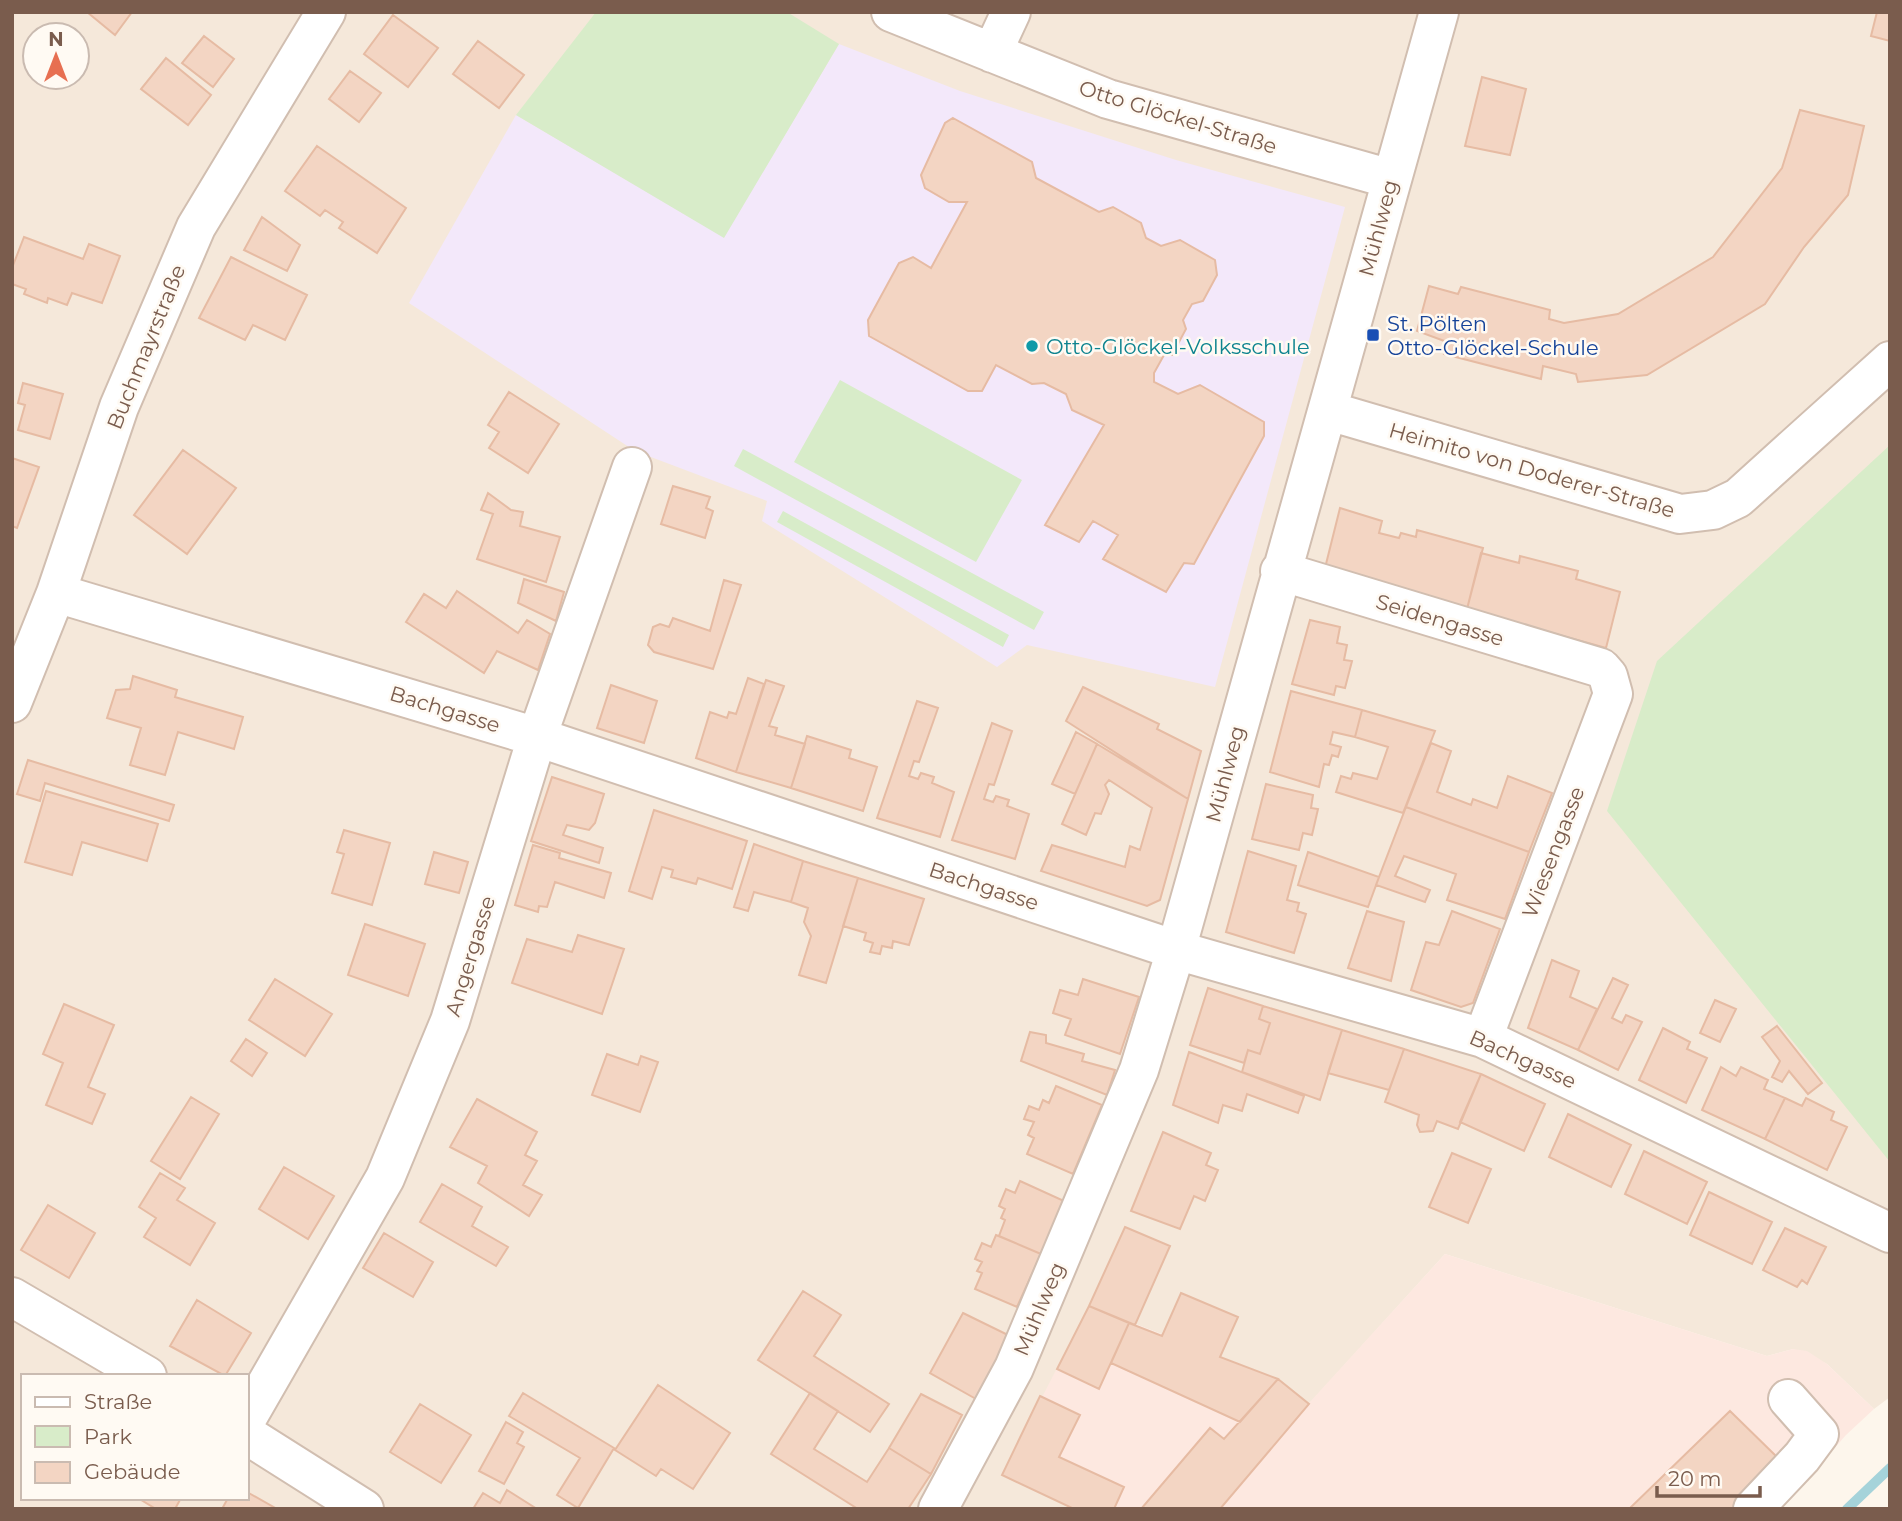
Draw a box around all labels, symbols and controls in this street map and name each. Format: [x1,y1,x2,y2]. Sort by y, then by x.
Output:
north arrow [21,21,91,91]
text: N [48,28,64,51]
street label: Otto Glöckel-Straße [1076,75,1280,159]
street label: Mühlweg [1353,177,1403,279]
street label: Buchmayrstraße [102,261,190,433]
place label: St. Pölten Otto-Glöckel-Schule [1387,311,1599,360]
marker: St. Pölten Otto-Glöckel-Schule [1365,327,1381,343]
place label: Otto-Glöckel-Volksschule [1046,334,1310,359]
marker: Otto-Glöckel-Volksschule [1024,338,1040,354]
street label: Heimito von Doderer-Straße [1386,417,1678,523]
street label: Seidengasse [1373,589,1507,651]
street label: Bachgasse [387,680,503,738]
street label: Mühlweg [1200,723,1250,825]
street label: Wiesengasse [1517,783,1589,921]
street label: Bachgasse [926,856,1042,916]
street label: Angergasse [440,893,500,1019]
street label: Bachgasse [1466,1024,1580,1094]
street label: Mühlweg [1008,1258,1070,1360]
legend [21,1374,248,1500]
text: Straße [84,1389,152,1414]
text: Park [84,1424,132,1449]
scale bar [1657,1454,1760,1498]
text: Gebäude [84,1459,181,1484]
text: 20 m [1668,1466,1722,1491]

